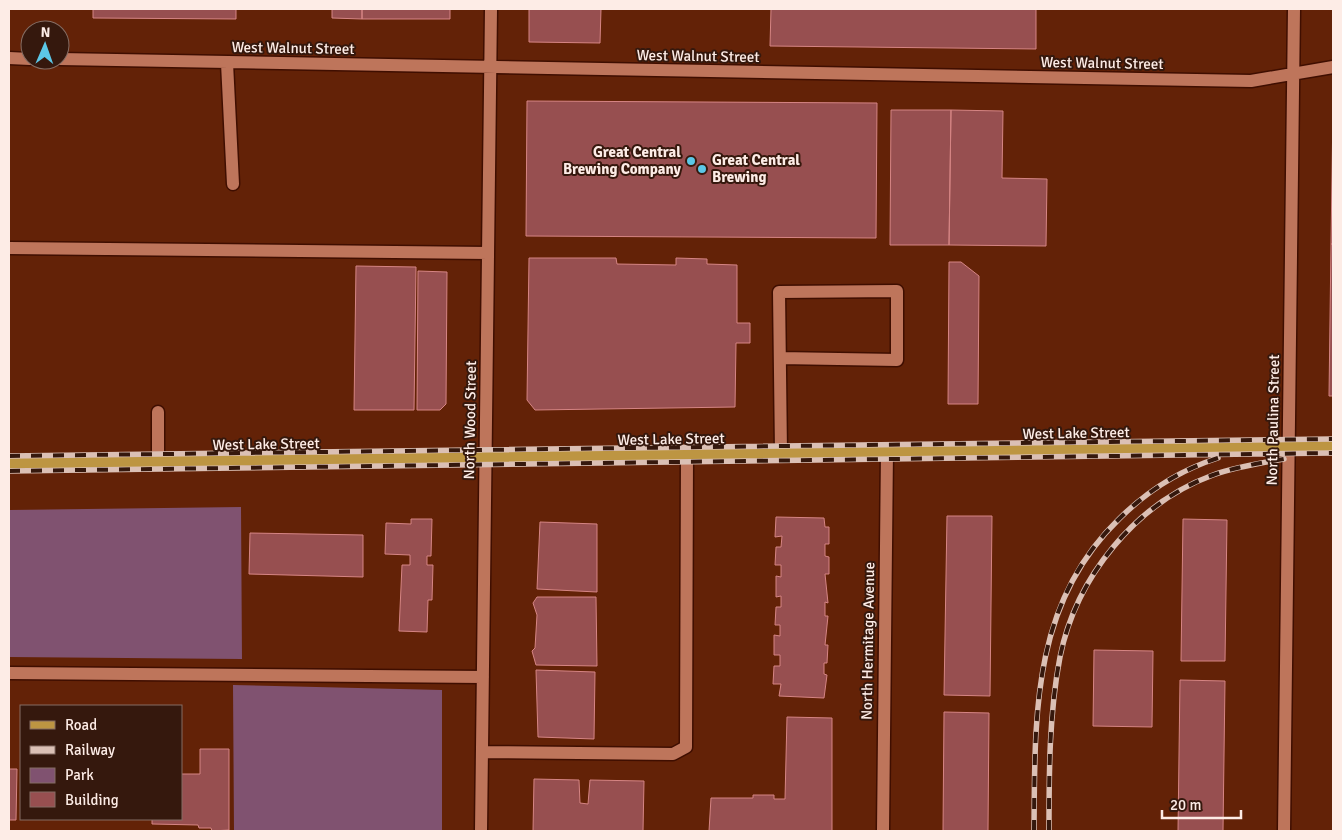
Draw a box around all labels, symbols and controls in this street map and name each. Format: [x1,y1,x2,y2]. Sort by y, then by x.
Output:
north arrow [20,20,70,70]
text: N [40,24,51,41]
street label: West Walnut Street [231,38,355,58]
street label: West Walnut Street [636,46,760,66]
street label: West Walnut Street [1040,53,1164,73]
place label: Great Central Brewing Company [563,143,682,178]
place label: Great Central Brewing [712,151,800,186]
marker: Great Central Brewing Company [685,155,697,167]
marker: Great Central Brewing [696,163,708,175]
street label: North Paulina Street [1263,354,1283,486]
street label: North Wood Street [460,361,480,479]
street label: West Lake Street [1022,423,1130,443]
street label: West Lake Street [617,429,725,449]
street label: West Lake Street [212,434,320,454]
street label: North Hermitage Avenue [858,562,878,720]
legend [20,705,182,820]
text: Road [65,716,97,734]
text: Railway [65,741,115,759]
text: Park [65,766,94,784]
scale bar [1162,788,1241,820]
text: Building [65,791,119,809]
text: 20 m [1170,796,1201,814]

